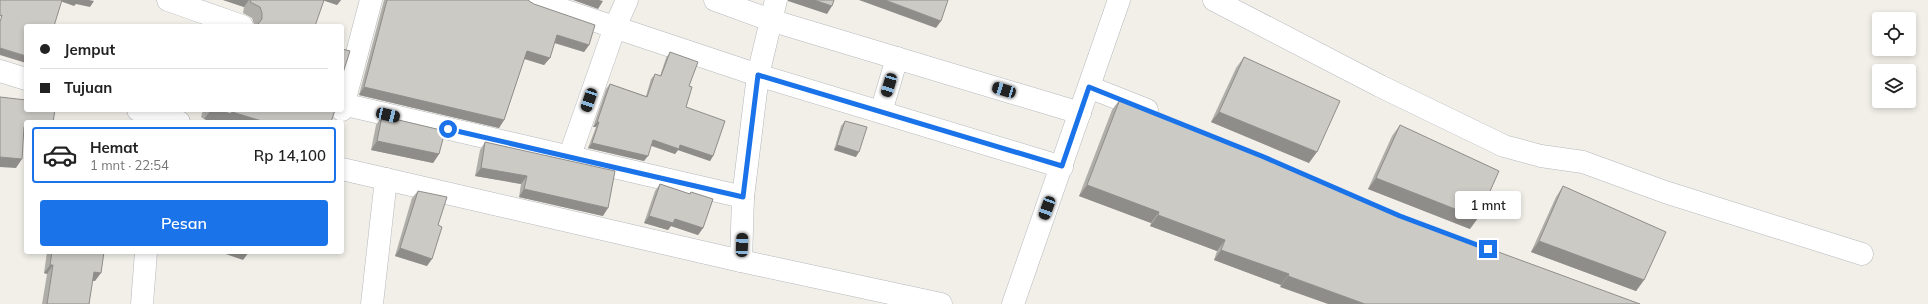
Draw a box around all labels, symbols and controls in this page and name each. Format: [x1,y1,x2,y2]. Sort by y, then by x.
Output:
map controls [1872,12,1916,108]
button: locate [1872,12,1916,56]
text: Jemput [64,40,115,59]
button: layers [1872,64,1916,108]
car [880,72,898,98]
text: Tujuan [64,78,112,97]
car [991,81,1017,99]
car [579,87,599,113]
car [375,106,401,124]
route start [439,120,457,138]
icon: car [42,137,78,173]
text: Hemat [90,138,138,157]
text: Rp 14,100 [254,146,326,165]
text: 1 mnt · 22:54 [90,157,169,173]
callout: 1 mnt [1455,191,1521,219]
car [1037,195,1057,221]
text: 1 mnt [1470,197,1506,213]
button: Pesan [40,200,328,246]
car [736,233,748,257]
route end [1479,240,1497,258]

